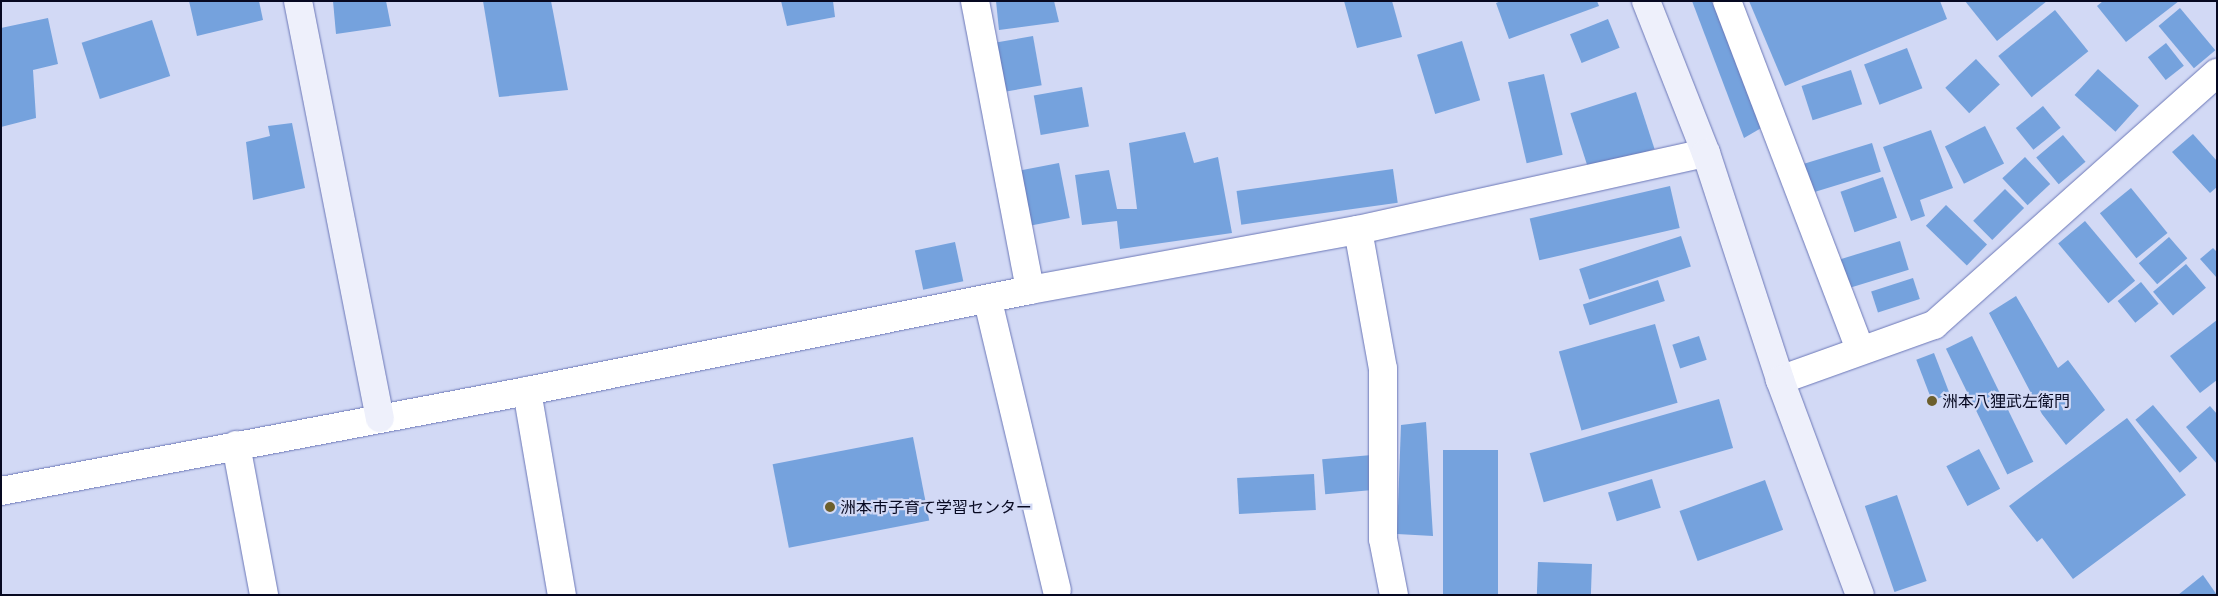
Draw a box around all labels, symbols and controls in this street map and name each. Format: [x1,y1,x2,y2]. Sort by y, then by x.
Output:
place label: 洲本八狸武左衛門 [1942,391,2070,411]
marker: 洲本八狸武左衛門 [1926,395,1938,407]
place label: 洲本市子育て学習センター [840,497,1032,517]
marker: 洲本市子育て学習センター [824,501,836,513]

